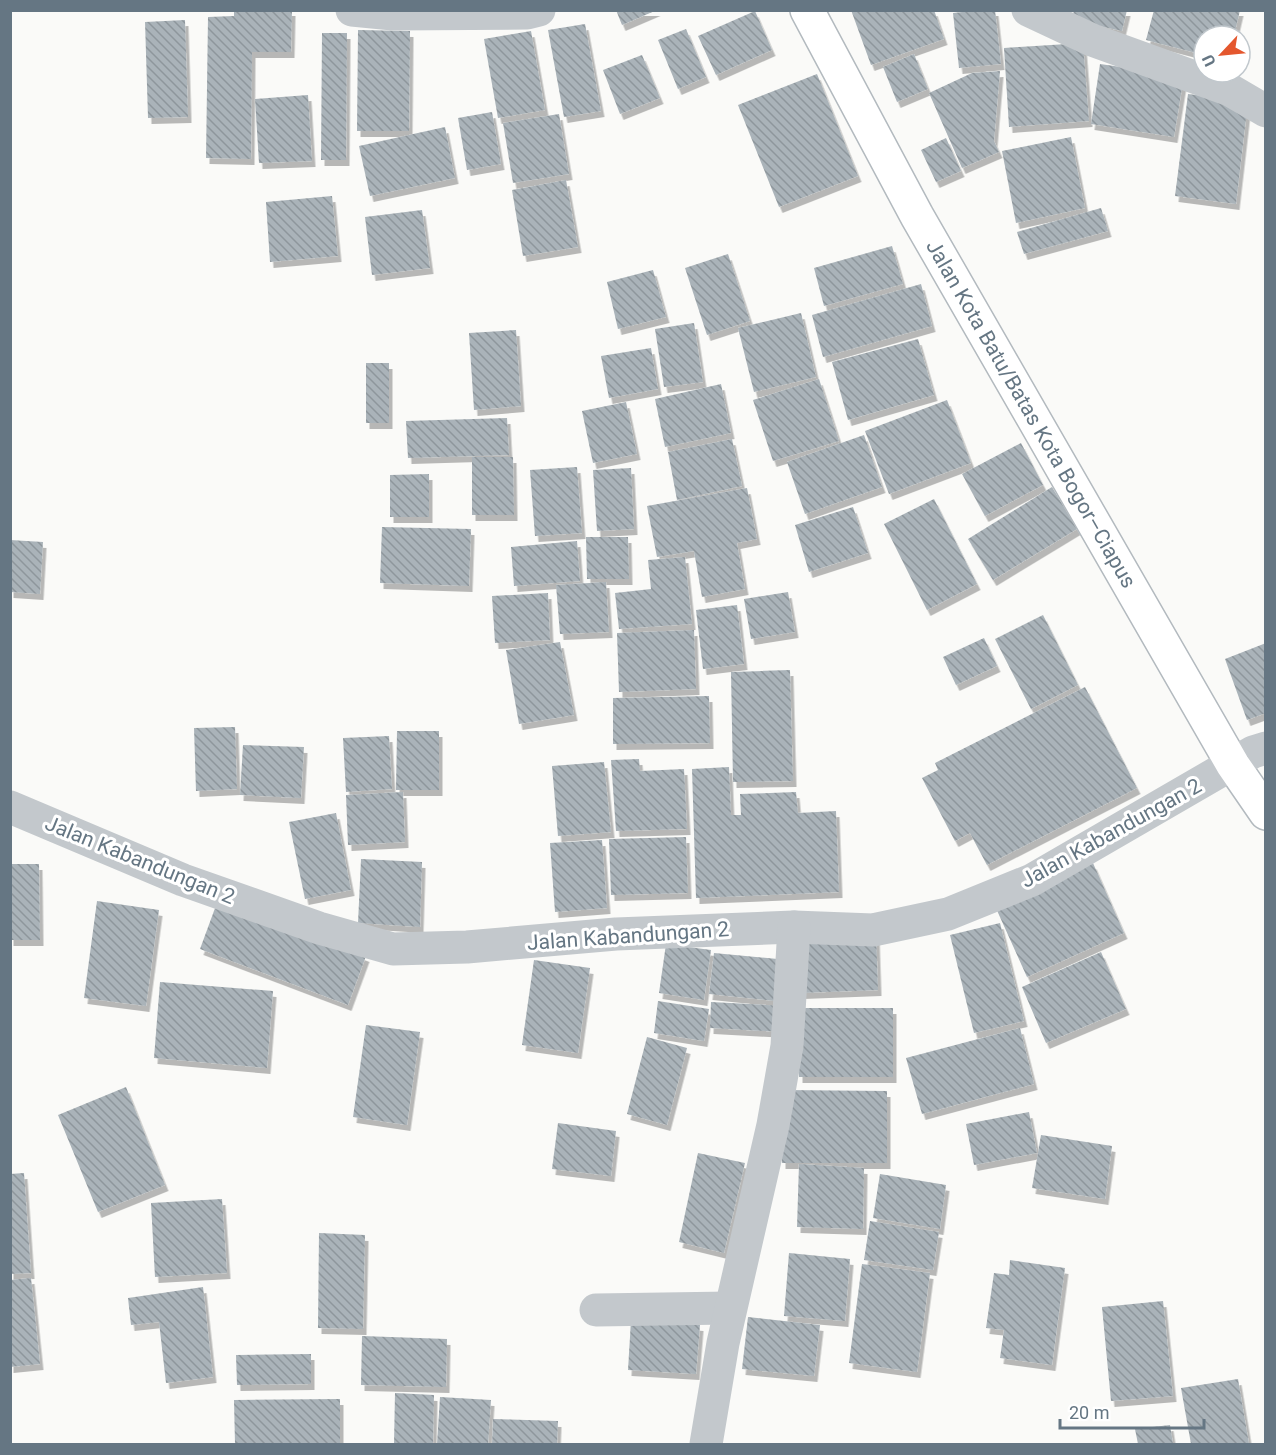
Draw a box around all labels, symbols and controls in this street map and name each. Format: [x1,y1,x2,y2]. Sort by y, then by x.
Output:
north arrow [1192,24,1252,84]
text: U [1198,51,1220,69]
street label: Jalan Kota Batu/Batas Kota Bogor–Ciapus [921,236,1141,592]
street label: Jalan Kabandungan 2 [1017,773,1206,893]
street label: Jalan Kabandungan 2 [42,811,239,909]
street label: Jalan Kabandungan 2 [526,917,730,955]
scale bar [1060,1392,1204,1430]
text: 20 m [1069,1402,1109,1423]

